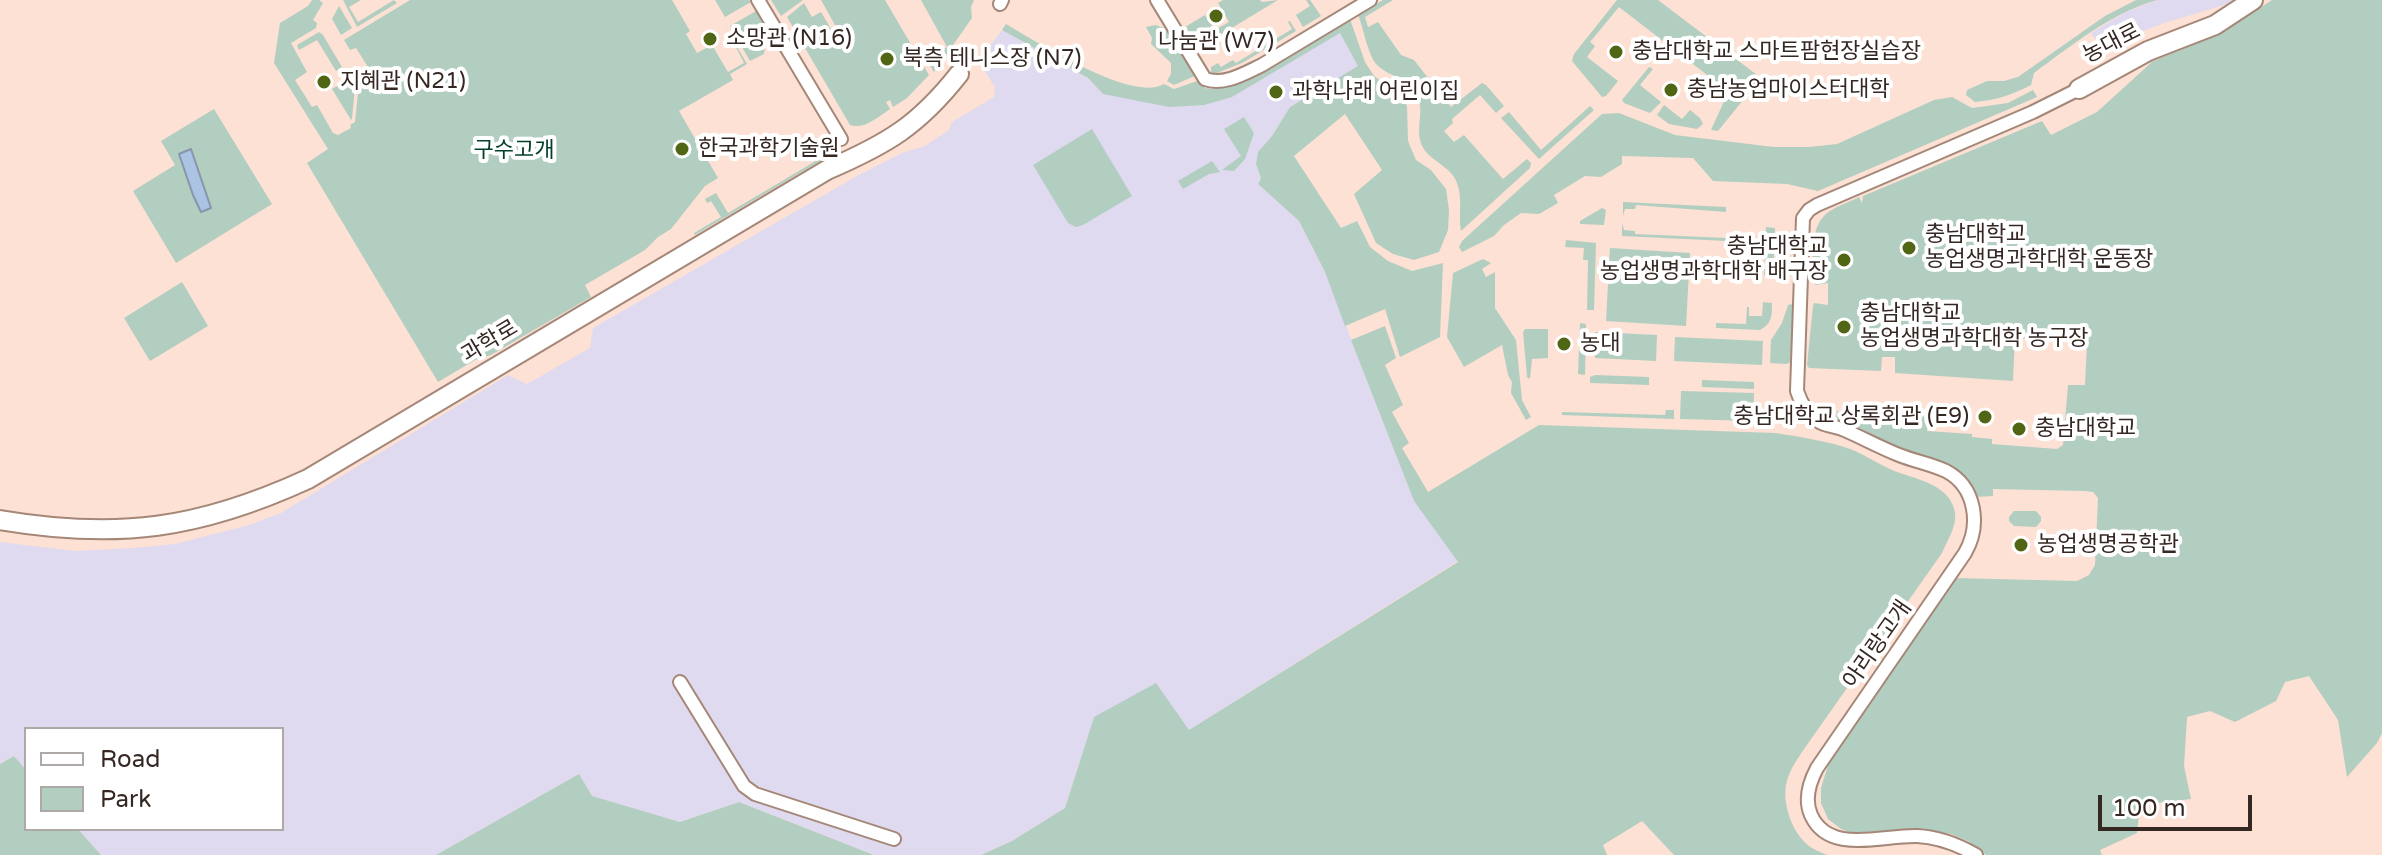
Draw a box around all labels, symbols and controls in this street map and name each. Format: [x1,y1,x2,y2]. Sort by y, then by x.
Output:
marker: 나눔관 (W7) [1207,7,1225,25]
street label: 농대로 [2079,18,2145,70]
place label: 소망관 (N16) [726,26,852,52]
place label: 나눔관 (W7) [1158,29,1274,55]
marker: 소망관 (N16) [701,30,719,48]
place label: 충남대학교 스마트팜현장실습장 [1632,39,1921,65]
marker: 충남대학교 스마트팜현장실습장 [1607,43,1625,61]
place label: 북측 테니스장 (N7) [903,46,1081,72]
marker: 북측 테니스장 (N7) [878,50,896,68]
place label: 지혜관 (N21) [340,69,466,95]
marker: 지혜관 (N21) [315,73,333,91]
place label: 충남농업마이스터대학 [1687,77,1889,103]
place label: 과학나래 어린이집 [1292,79,1460,105]
marker: 충남농업마이스터대학 [1662,81,1680,99]
marker: 과학나래 어린이집 [1267,83,1285,101]
place label: 한국과학기술원 [698,136,840,162]
park label: 구수고개 [474,138,554,164]
marker: 한국과학기술원 [673,140,691,158]
place label: 충남대학교 농업생명과학대학 운동장 [1925,222,2153,274]
place label: 충남대학교 농업생명과학대학 배구장 [1600,234,1828,286]
marker: 충남대학교 농업생명과학대학 운동장 [1900,239,1918,257]
marker: 충남대학교 농업생명과학대학 배구장 [1835,251,1853,269]
place label: 충남대학교 농업생명과학대학 농구장 [1860,301,2088,352]
street label: 과학로 [457,315,523,369]
marker: 충남대학교 농업생명과학대학 농구장 [1835,318,1853,336]
place label: 농대 [1580,331,1620,357]
marker: 농대 [1555,335,1573,353]
place label: 충남대학교 상록회관 (E9) [1733,404,1969,430]
marker: 충남대학교 상록회관 (E9) [1976,408,1994,426]
place label: 충남대학교 [2035,416,2136,442]
marker: 충남대학교 [2010,420,2028,438]
place label: 농업생명공학관 [2037,532,2179,558]
marker: 농업생명공학관 [2012,536,2030,554]
street label: 아리랑고개 [1838,596,1918,694]
legend [24,727,284,831]
text: Road [100,745,160,774]
scale bar [2102,779,2256,829]
text: Park [100,785,151,814]
text: 100 m [2112,794,2186,823]

